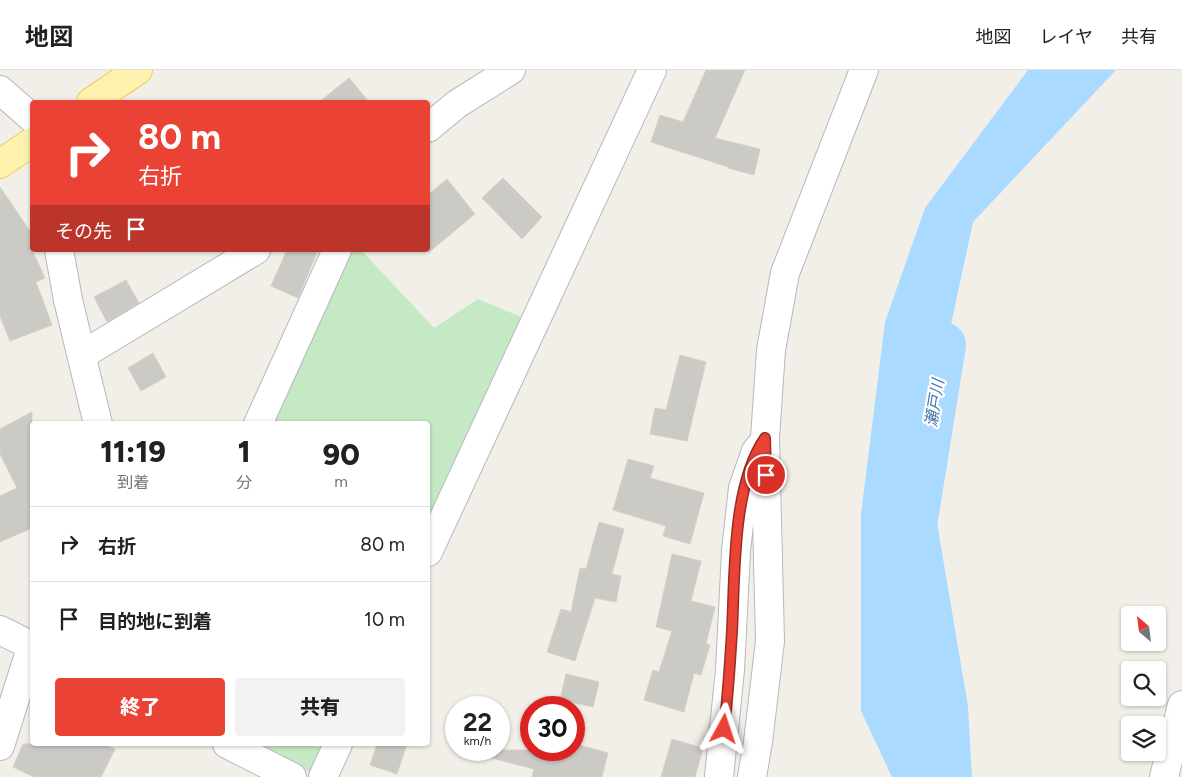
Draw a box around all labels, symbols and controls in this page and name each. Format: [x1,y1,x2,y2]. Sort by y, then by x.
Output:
text: 地図 [25,22,73,51]
text: 地図 [976,26,1012,48]
text: レイヤ [1040,26,1093,48]
text: 共有 [1121,26,1157,48]
text: 80 m [138,116,221,158]
icon: right [55,120,120,185]
text: 右折 [138,163,182,190]
icon: arrive [122,215,150,243]
text: その先 [55,220,112,243]
water label: 瀬戸川 [921,376,948,428]
text: 11:19 [100,433,166,470]
text: 1 [238,433,251,470]
text: 90 [323,436,360,473]
pin [745,454,787,496]
icon: arrive [752,461,780,489]
text: m [334,472,348,491]
text: 到着 [117,473,149,492]
text: 分 [236,473,252,492]
icon: right [55,530,83,558]
text: 80 m [360,533,405,556]
text: 右折 [98,535,136,558]
icon: arrive [55,605,83,633]
north arrow [1121,606,1166,651]
map controls [1121,606,1166,761]
text: 10 m [364,608,405,631]
text: 目的地に到着 [98,610,212,633]
button: search [1121,661,1166,706]
button: 終了 [55,678,225,736]
button: 共有 [235,678,405,736]
speed limit sign: 30 [520,696,585,761]
position arrow [697,702,749,754]
text: 22 [463,707,492,737]
button: layers [1121,716,1166,761]
text: km/h [464,734,491,748]

